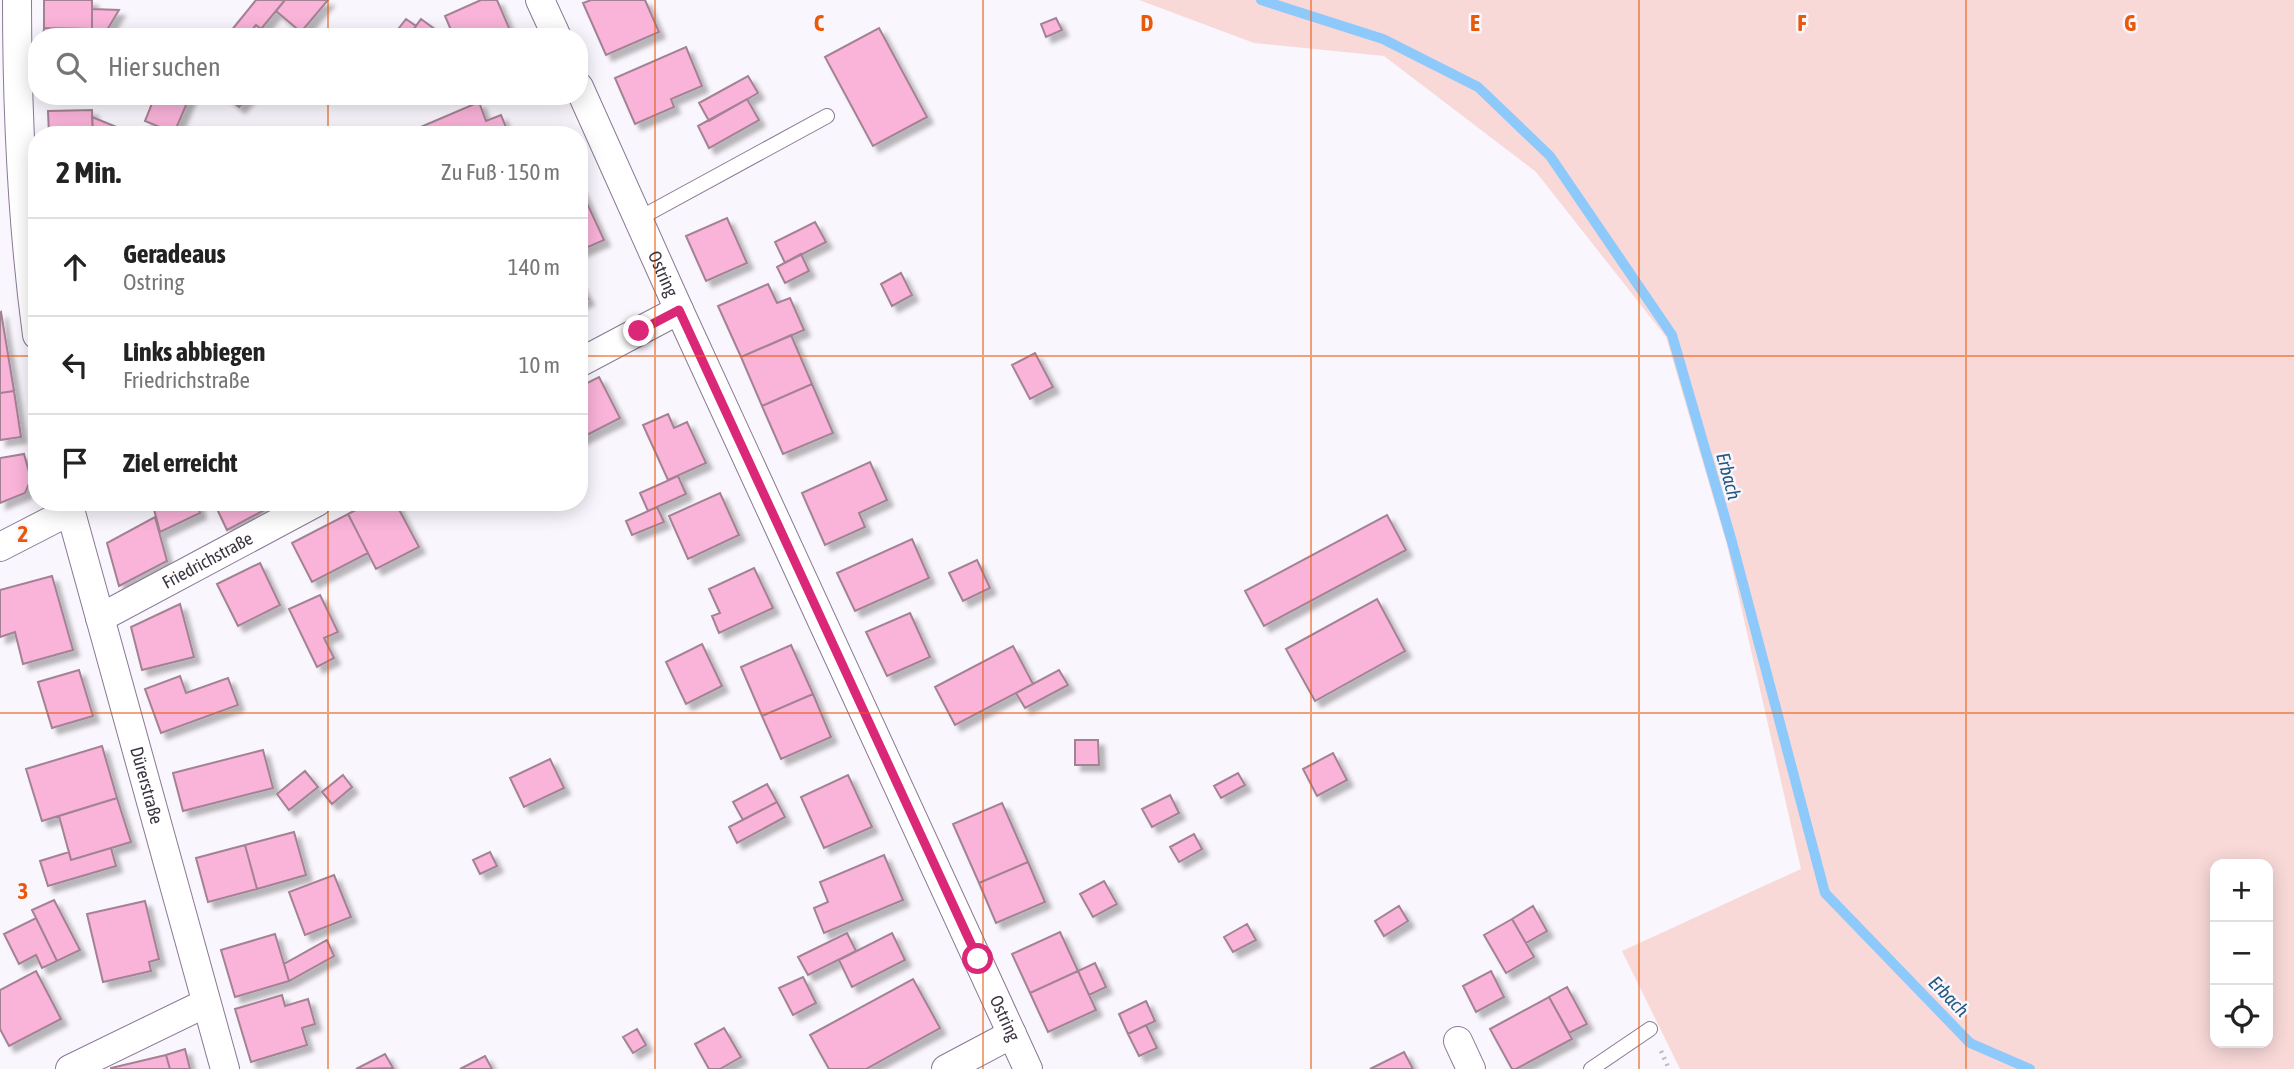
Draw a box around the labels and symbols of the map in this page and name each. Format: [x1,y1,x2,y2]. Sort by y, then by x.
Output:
text: C [814,10,825,36]
text: D [1141,10,1154,36]
text: E [1470,10,1480,36]
text: F [1797,10,1807,36]
text: G [2124,10,2136,36]
street label: Ostring [644,248,683,300]
route end [623,315,654,346]
water label: Erbach [1712,450,1746,502]
text: 2 [18,521,28,547]
street label: Friedrichstraße [159,527,256,593]
street label: Dürerstraße [126,744,168,826]
text: 3 [18,878,28,904]
route start [962,943,993,974]
water label: Erbach [1924,971,1974,1021]
street label: Ostring [986,992,1025,1045]

